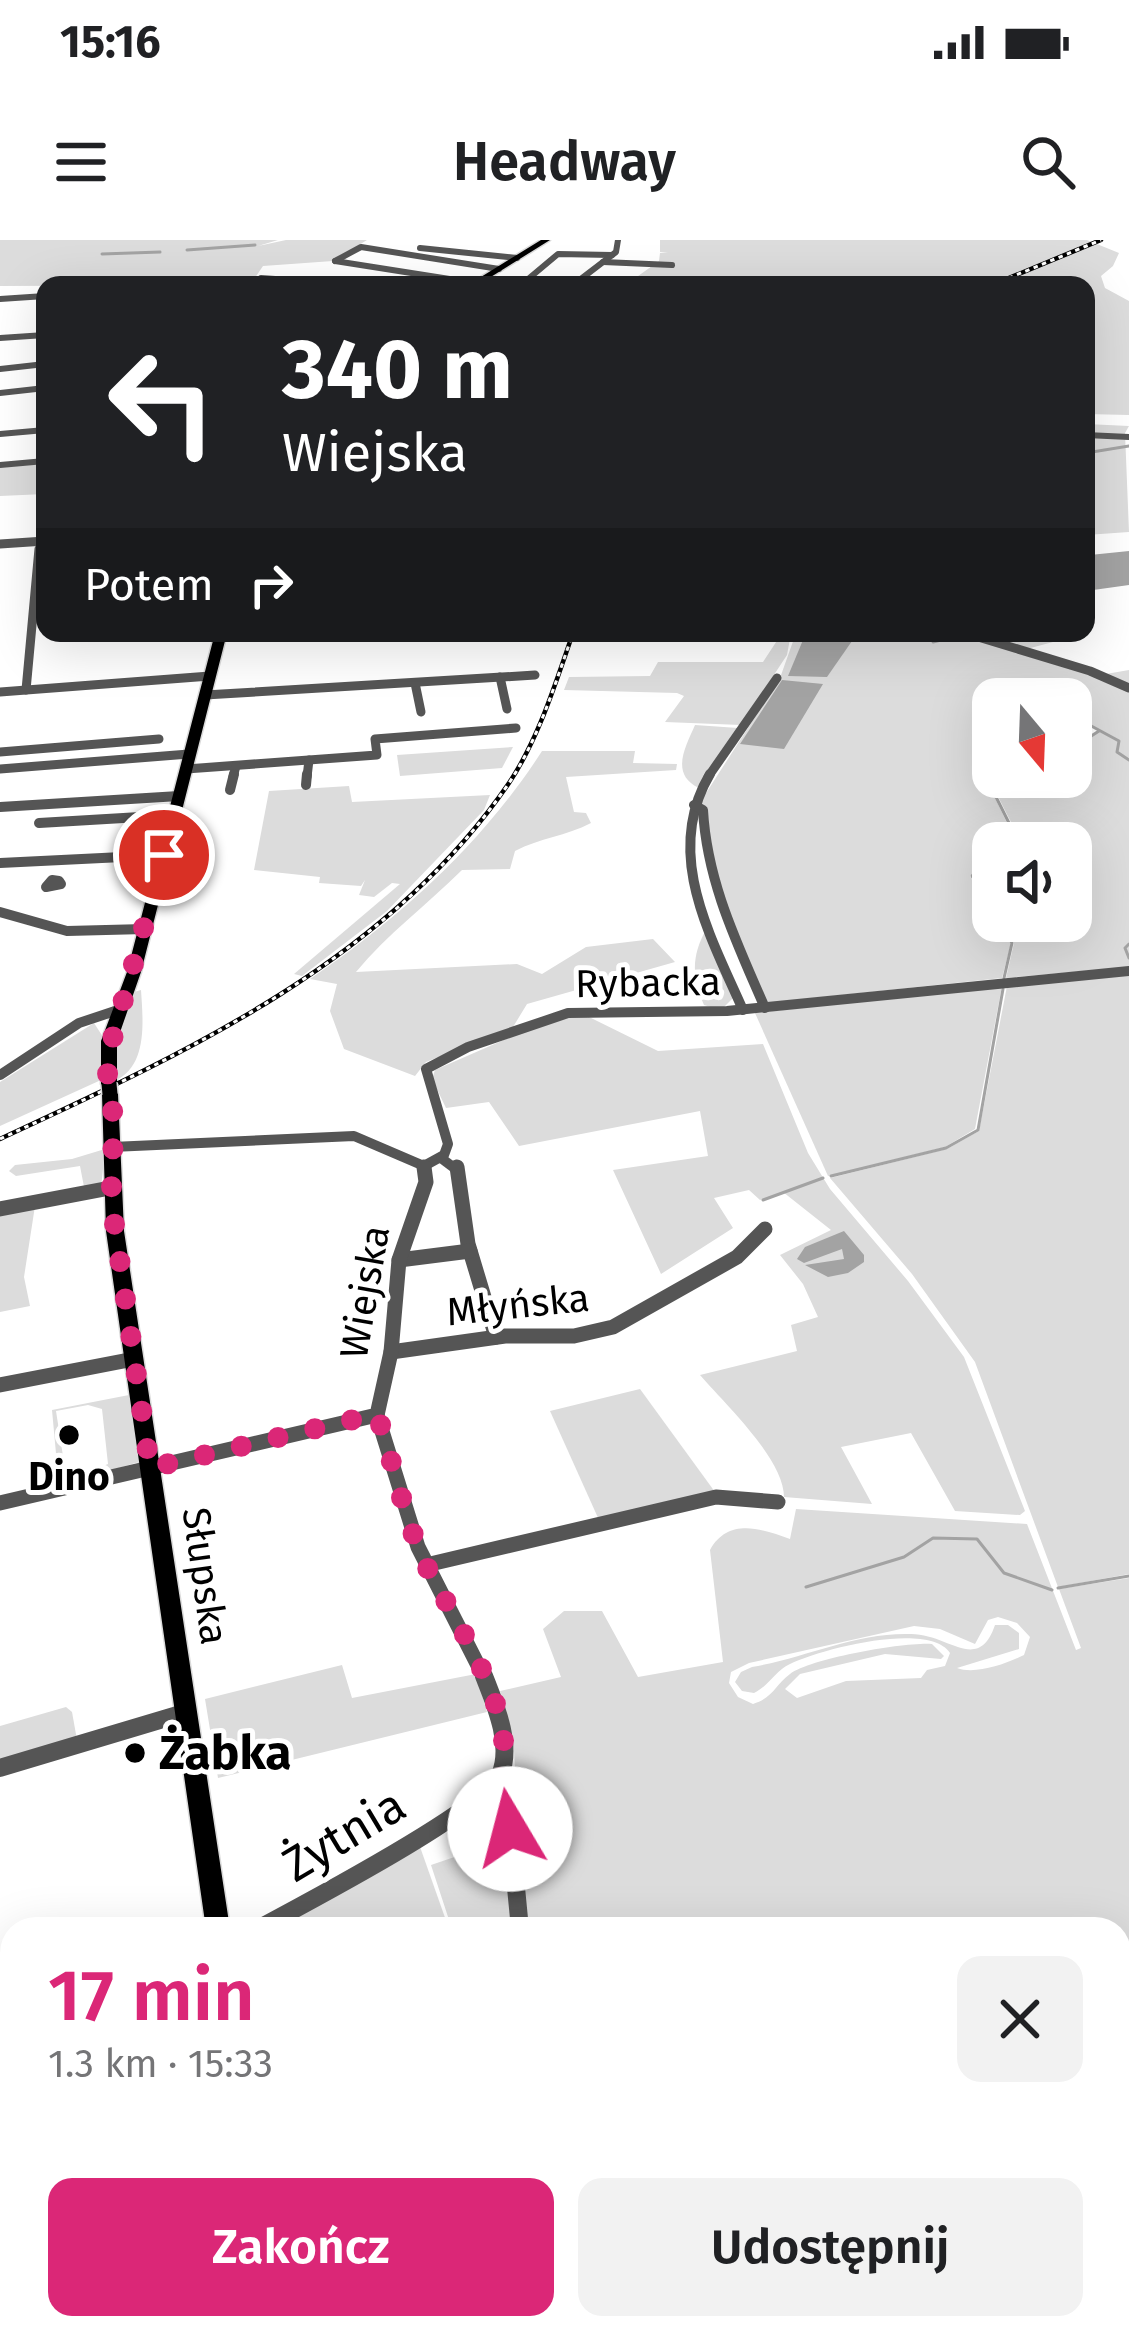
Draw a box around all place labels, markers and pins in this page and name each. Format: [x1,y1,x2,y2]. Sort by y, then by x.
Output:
pin [113,804,215,906]
marker: Dino [56,1422,82,1448]
place label: Dino [28,1454,110,1500]
place label: Żabka [159,1724,292,1782]
marker: Żabka [122,1740,148,1766]

